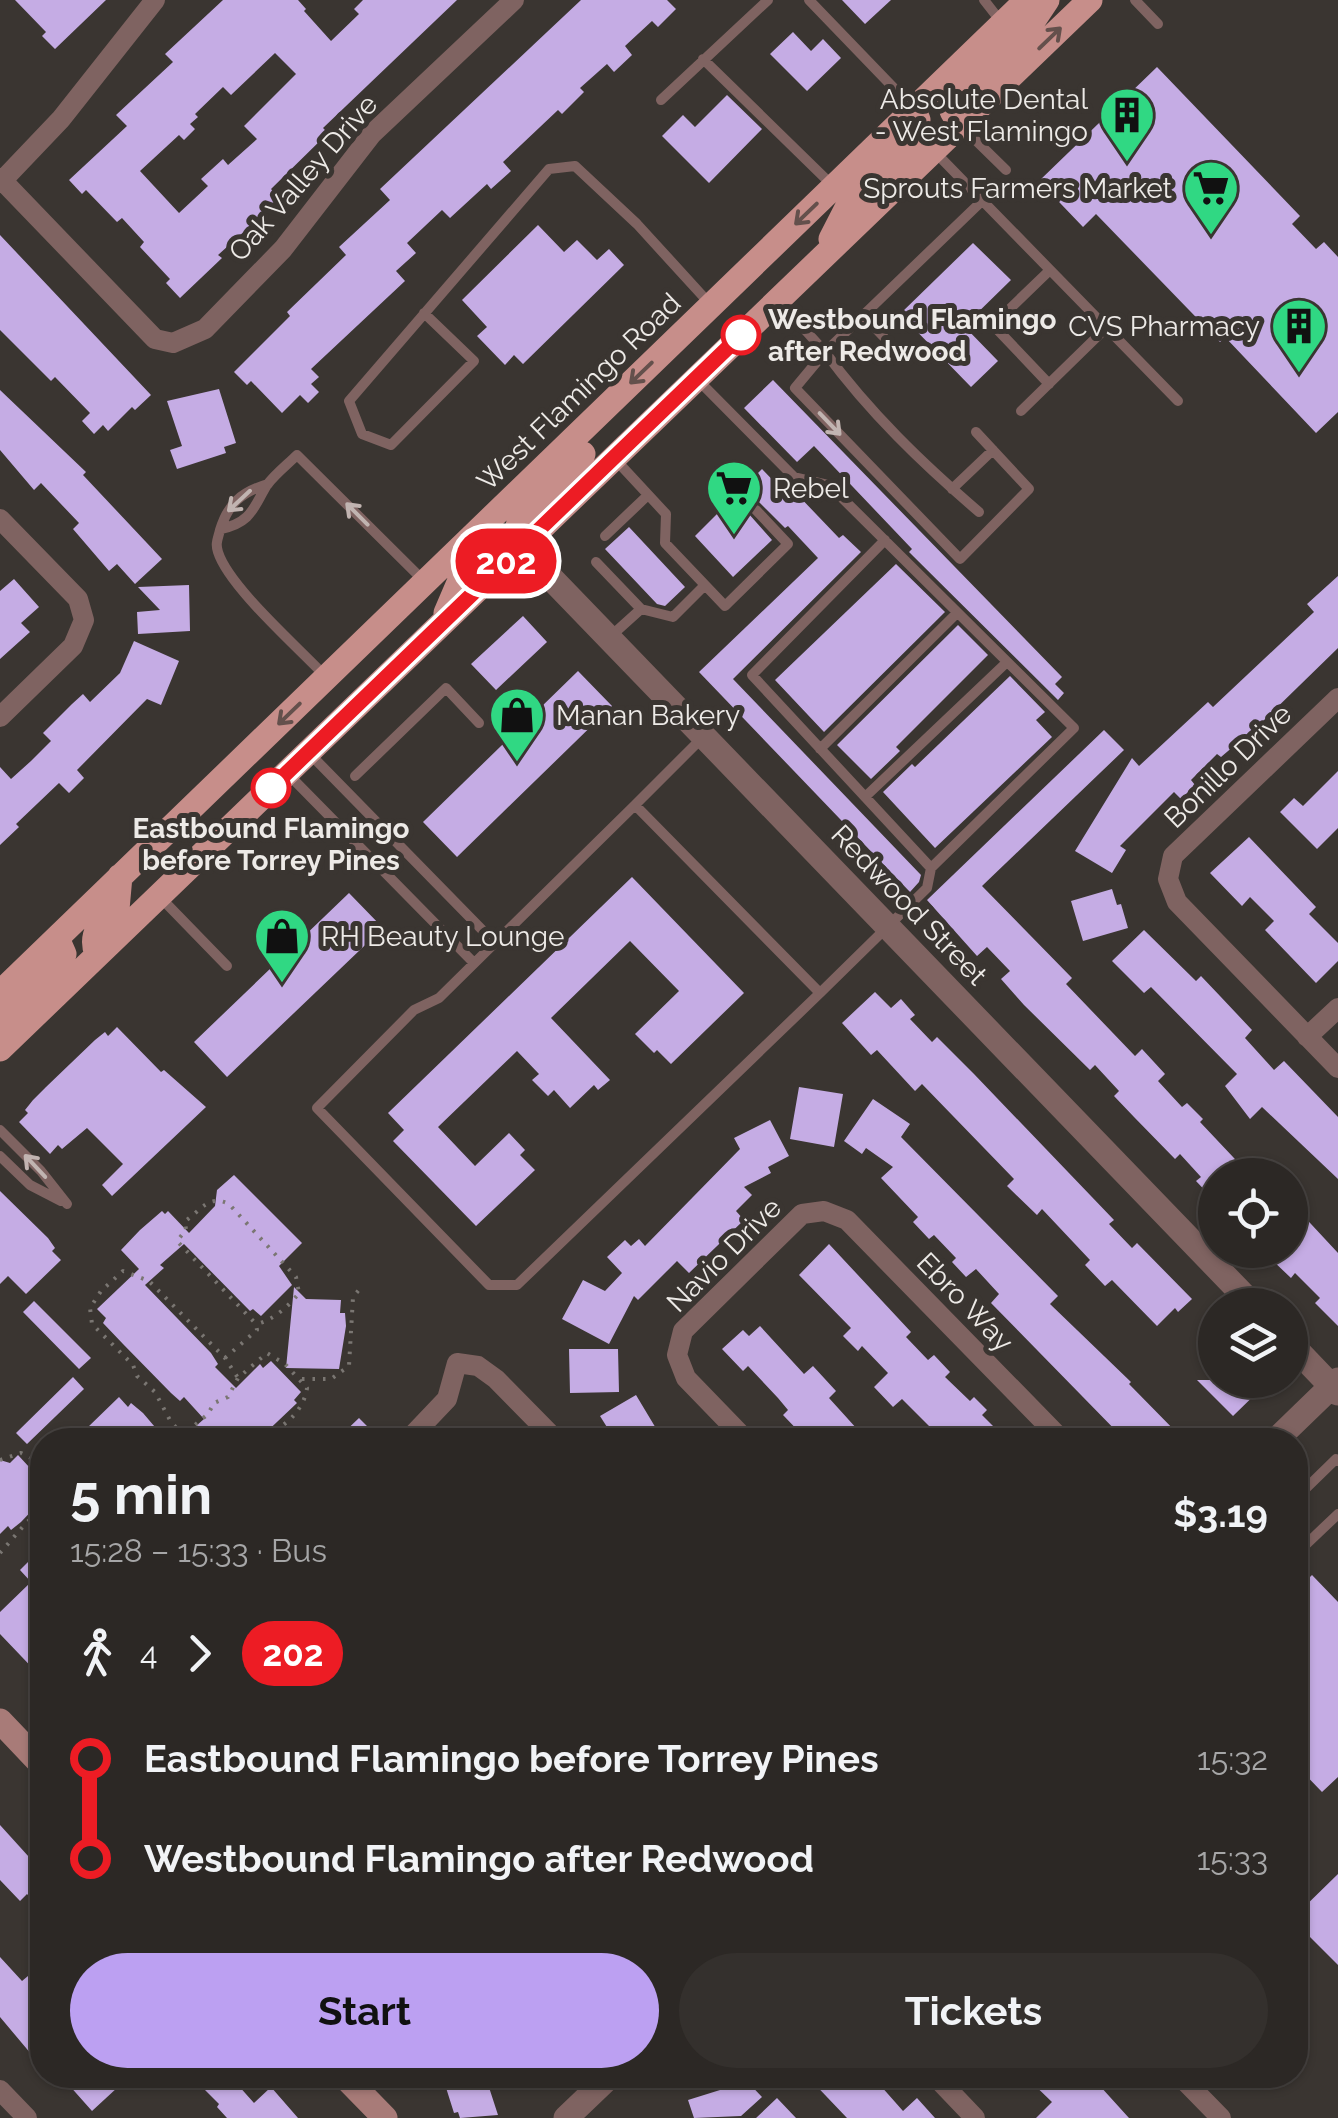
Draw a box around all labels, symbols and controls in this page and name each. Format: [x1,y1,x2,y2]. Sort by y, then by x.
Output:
one-way arrow [1038,26,1062,50]
place label: Absolute Dental - West Flamingo [875,83,1088,148]
building icon: Absolute Dental - West Flamingo [1097,85,1157,164]
street label: Oak Valley Drive [222,88,384,268]
supermarket icon: Sprouts Farmers Market [1181,158,1241,237]
place label: Sprouts Farmers Market [863,172,1173,205]
one-way arrow [795,202,819,226]
street label: West Flamingo Road [471,286,687,498]
building icon: CVS Pharmacy [1269,296,1329,375]
place label: Westbound Flamingo after Redwood [768,303,1056,368]
place label: CVS Pharmacy [1068,310,1260,343]
marker: Westbound Flamingo after Redwood [722,316,760,354]
one-way arrow [630,361,654,385]
one-way arrow [817,412,841,436]
supermarket icon: Rebel [704,458,764,537]
place label: Rebel [773,472,849,505]
one-way arrow [227,489,251,513]
one-way arrow [345,502,369,526]
line badge: 202 [448,528,564,594]
text: 202 [476,541,536,582]
shop icon: Manan Bakery [487,685,547,764]
street label: Bonillo Drive [1158,697,1298,835]
place label: Manan Bakery [556,699,740,732]
one-way arrow [277,702,301,726]
marker: Eastbound Flamingo before Torrey Pines [252,769,290,807]
place label: Eastbound Flamingo before Torrey Pines [133,812,410,877]
street label: Redwood Street [824,818,994,992]
shop icon: RH Beauty Lounge [252,906,312,985]
place label: RH Beauty Lounge [321,920,564,953]
one-way arrow [23,1154,47,1178]
map controls [1198,1158,1308,1398]
button: locate [1198,1158,1308,1268]
street label: Navio Drive [660,1191,788,1319]
street label: Ebro Way [910,1246,1020,1358]
button: layers [1198,1288,1308,1398]
text: 5 min [70,1462,212,1527]
text: $3.19 [1173,1491,1268,1536]
text: 15:28 – 15:33 · Bus [70,1532,327,1569]
icon: walk [70,1626,125,1681]
icon: forward [172,1626,227,1681]
text: 202 [262,1633,323,1674]
text: 4 [140,1635,157,1672]
text: Eastbound Flamingo before Torrey Pines [144,1736,879,1781]
text: 15:32 [1197,1740,1268,1777]
text: Westbound Flamingo after Redwood [144,1836,814,1881]
text: 15:33 [1197,1840,1268,1877]
button: Start [70,1953,659,2068]
button: Tickets [679,1953,1268,2068]

